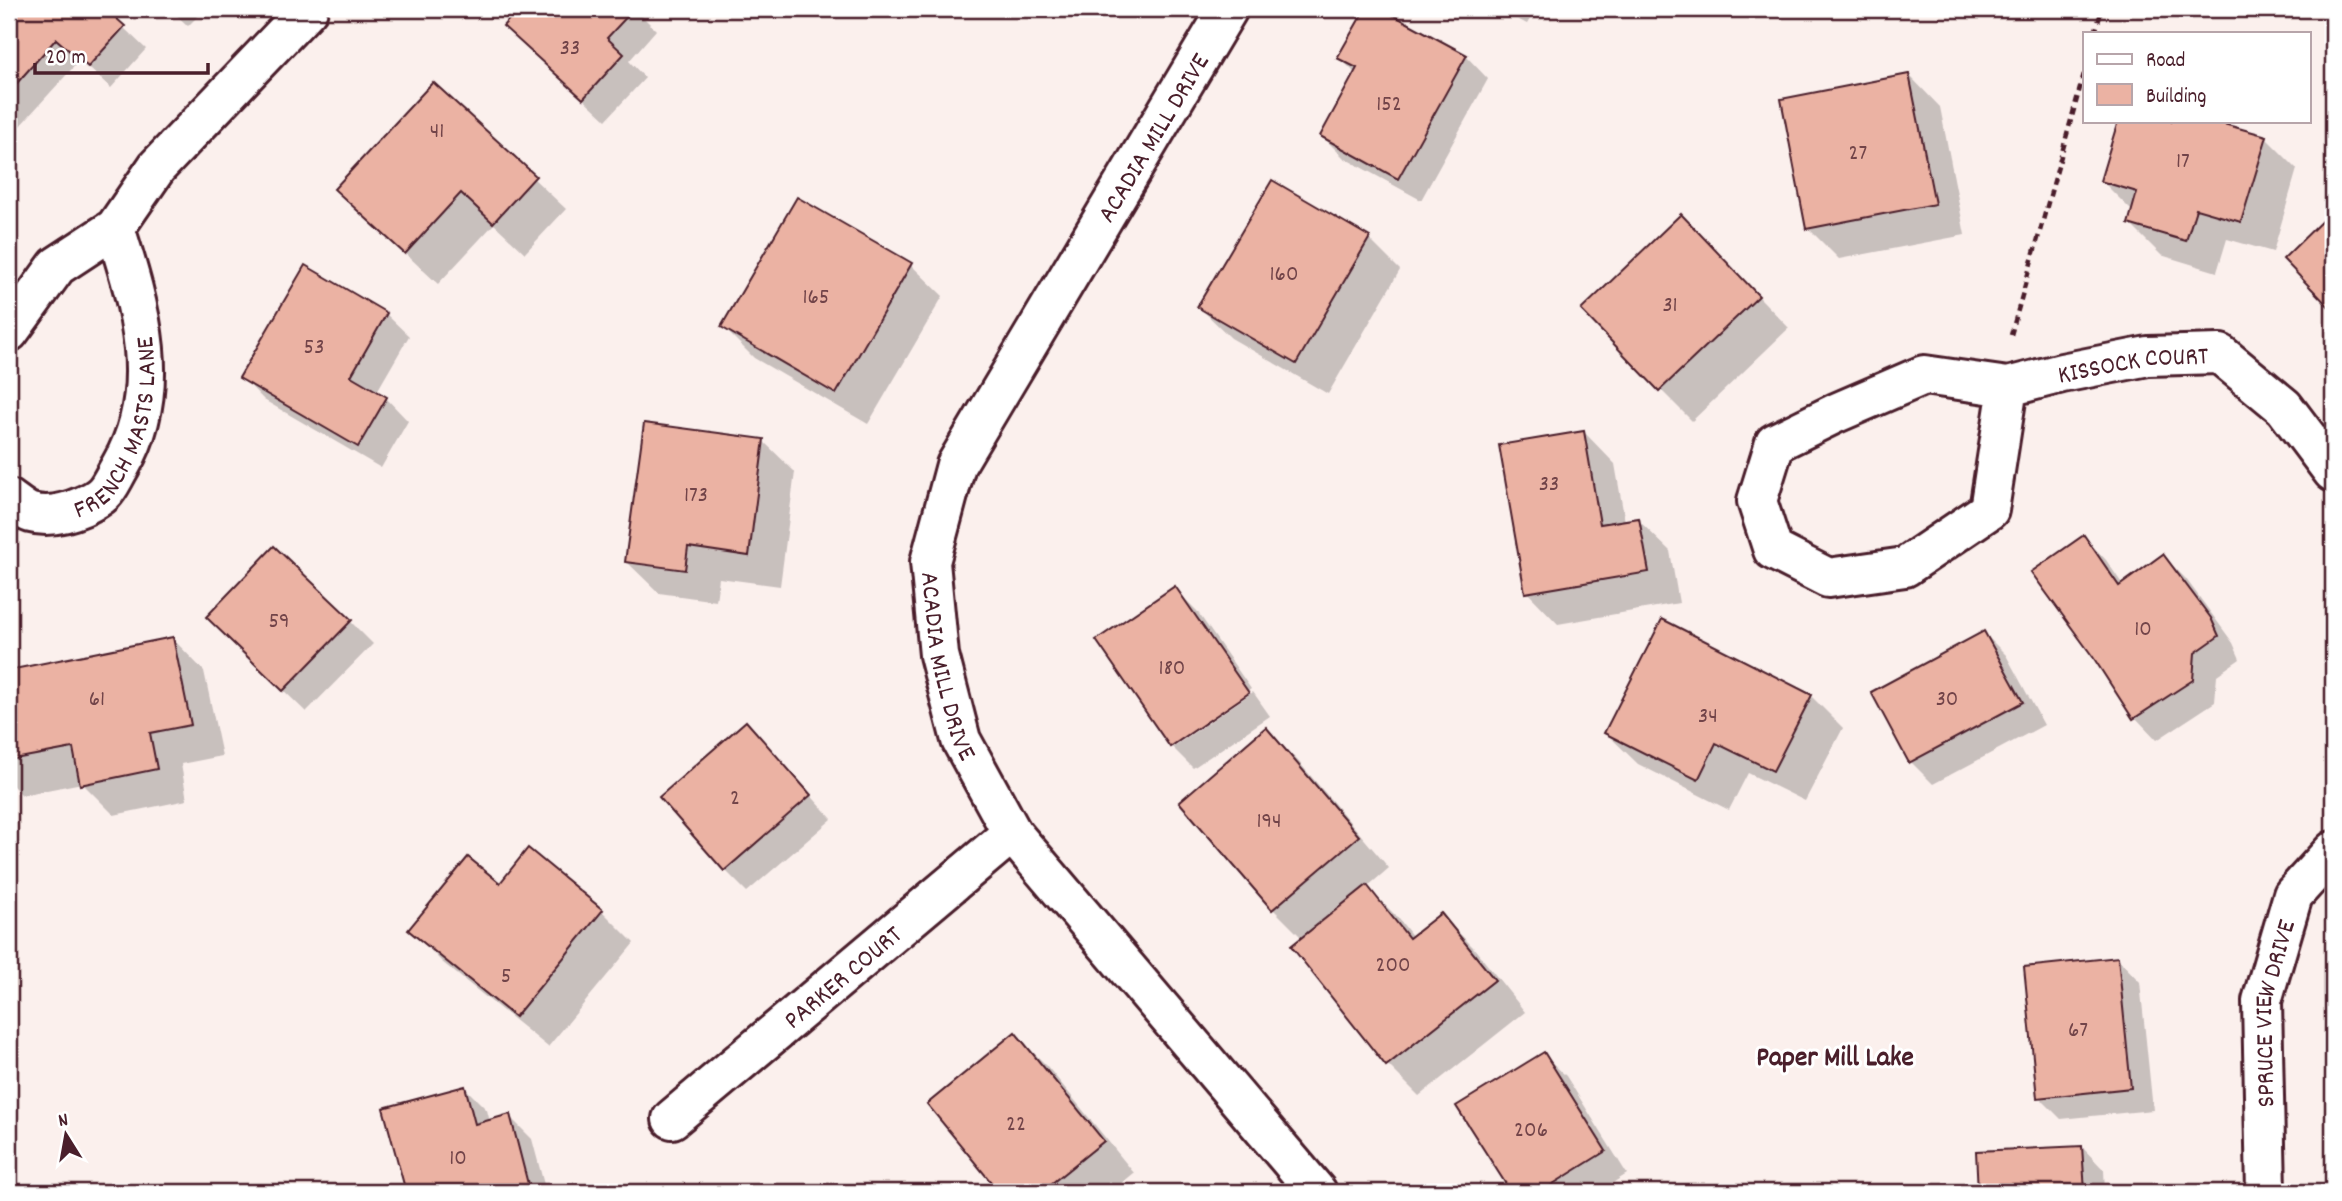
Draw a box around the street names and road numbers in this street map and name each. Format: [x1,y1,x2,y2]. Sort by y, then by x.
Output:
street label: ACADIA MILL DRIVE [1090,47,1220,231]
street label: FRENCH MASTS LANE [69,334,167,530]
street label: KISSOCK COURT [2055,339,2209,395]
street label: ACADIA MILL DRIVE [909,570,984,769]
street label: SPRUCE VIEW DRIVE [2247,916,2307,1108]
street label: PARKER COURT [777,918,912,1039]

